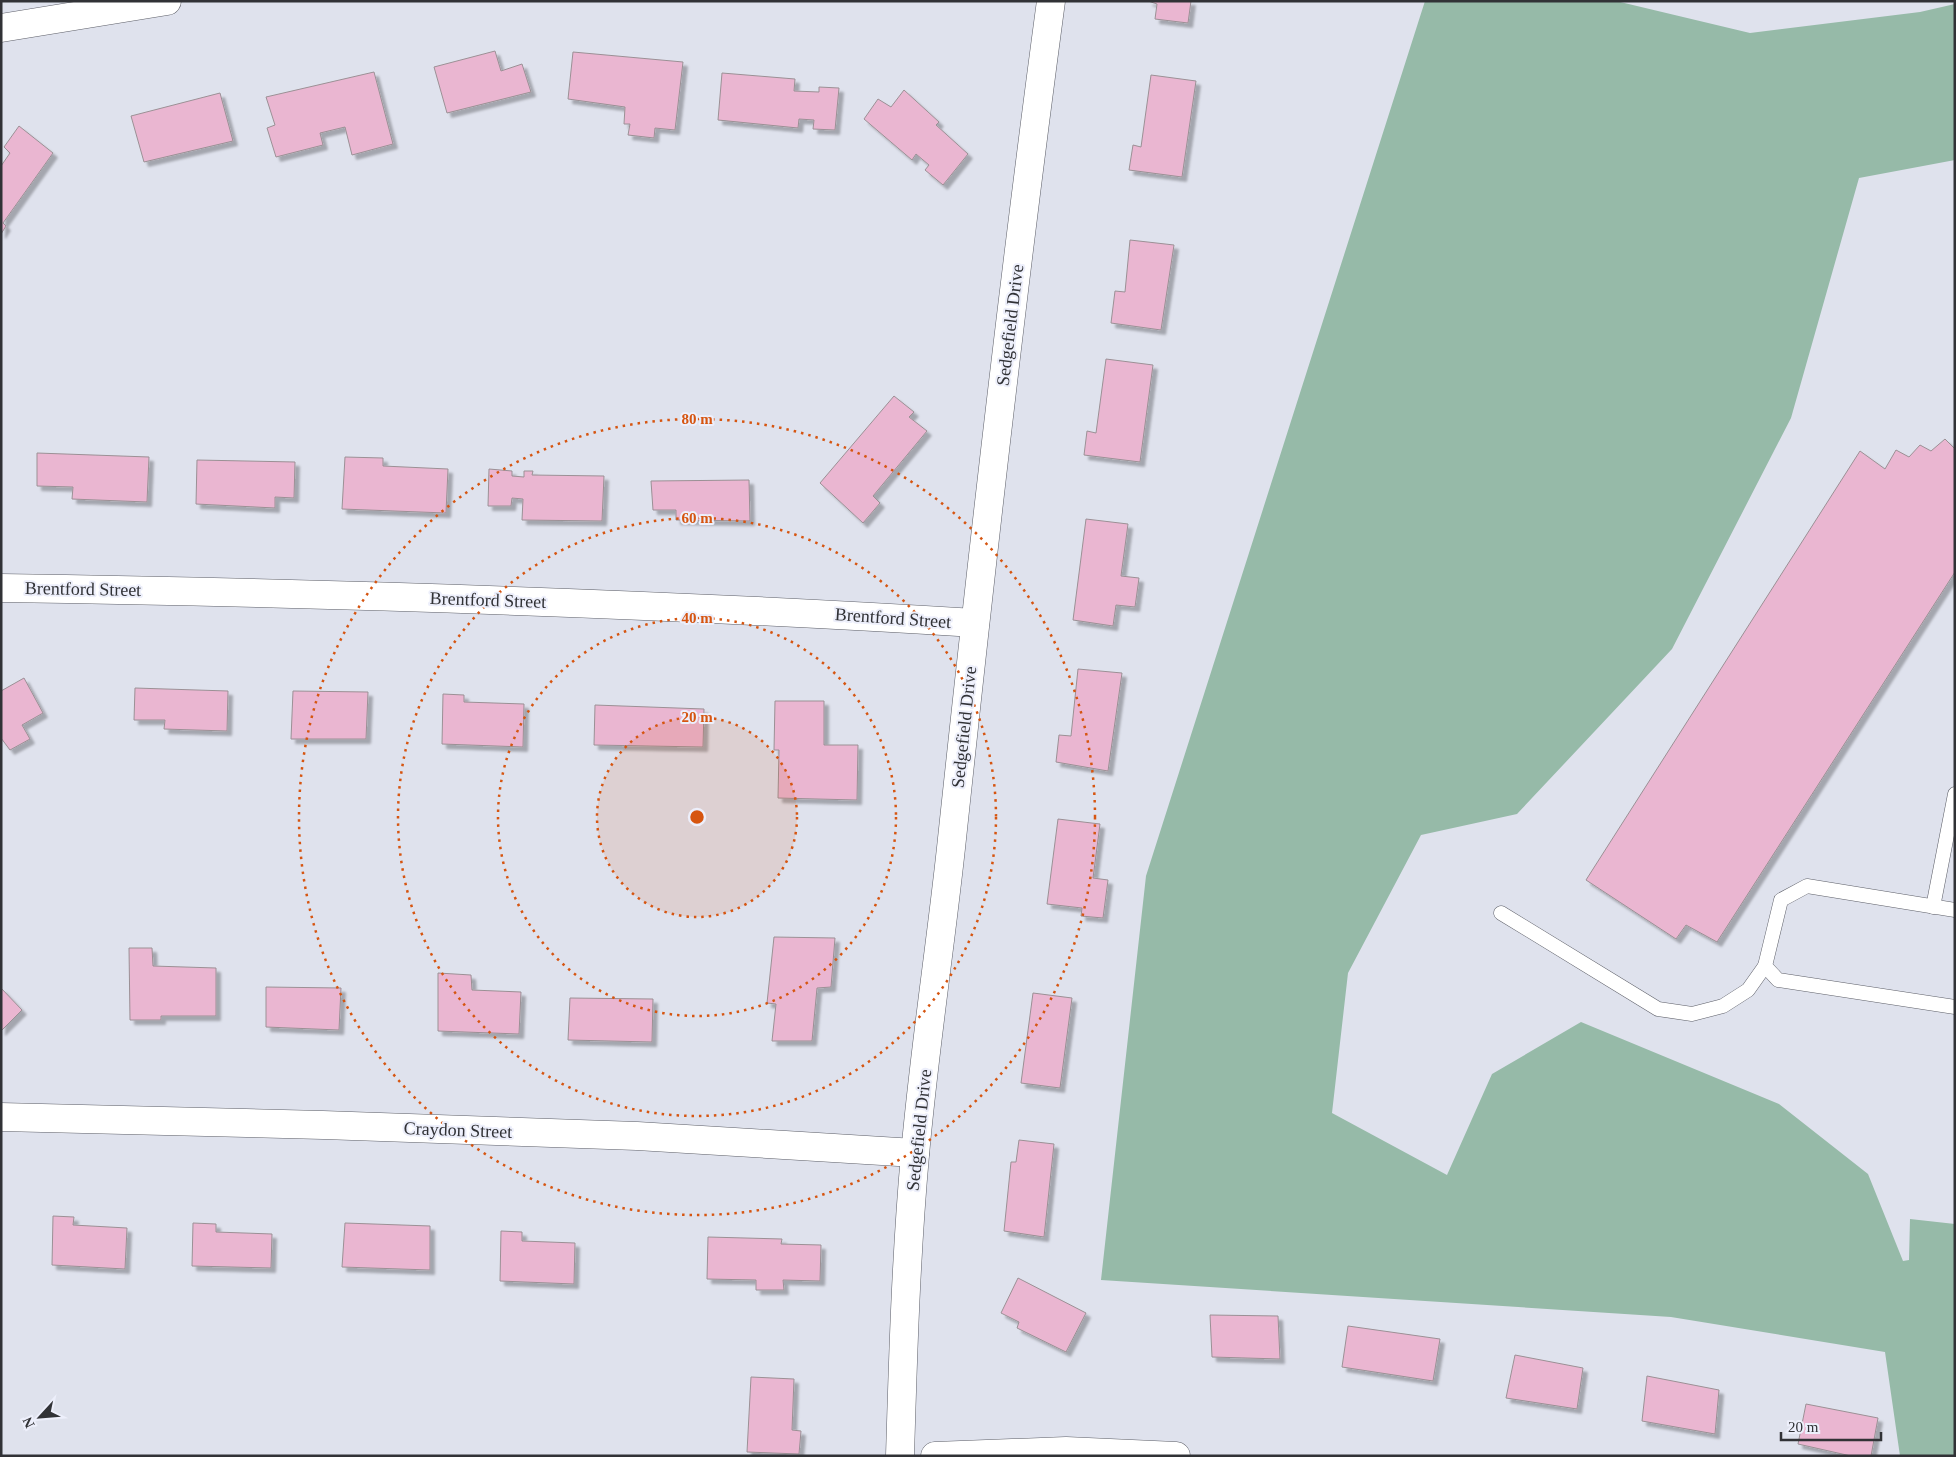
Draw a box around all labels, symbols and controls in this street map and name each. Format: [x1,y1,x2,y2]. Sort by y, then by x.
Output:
street label: Sedgefield Drive [993,263,1027,387]
text: 80 m [681,411,713,427]
text: 60 m [681,510,713,526]
street label: Brentford Street [25,578,141,600]
street label: Brentford Street [429,588,547,612]
street label: Brentford Street [834,604,952,632]
text: 40 m [681,610,713,626]
street label: Sedgefield Drive [948,665,980,789]
text: 20 m [681,709,713,725]
centre of rings [688,808,706,826]
street label: Sedgefield Drive [903,1068,935,1192]
street label: Craydon Street [403,1118,513,1142]
north arrow [15,1392,65,1442]
scale bar [1781,1410,1881,1442]
text: N [20,1415,38,1430]
text: 20 m [1788,1419,1819,1435]

